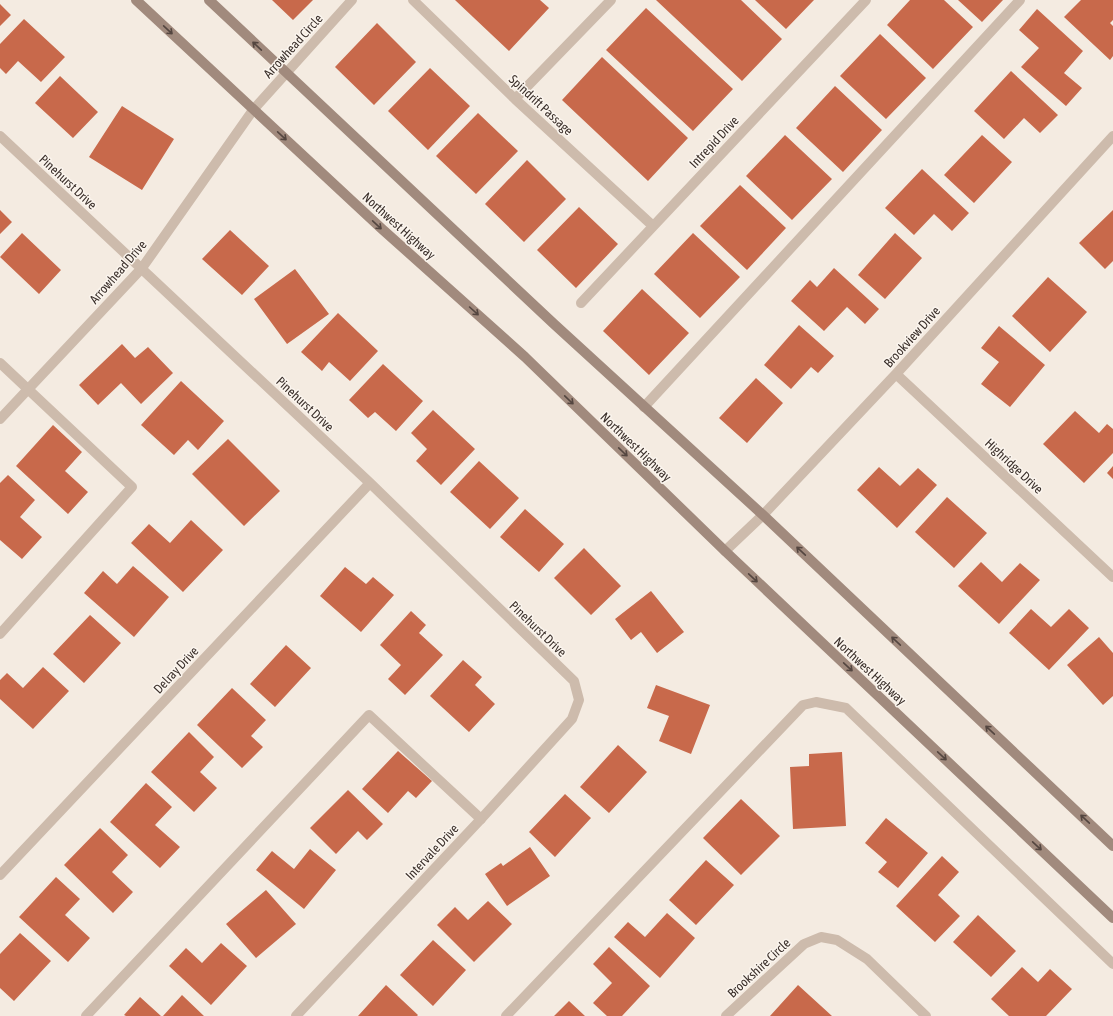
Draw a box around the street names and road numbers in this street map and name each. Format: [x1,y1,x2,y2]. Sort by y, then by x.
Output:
street label: Arrowhead Circle [260,11,326,81]
street label: Spindrift Passage [506,72,576,138]
street label: Intrepid Drive [686,113,742,171]
street label: Pinehurst Drive [36,152,100,212]
street label: Northwest Highway [360,189,439,263]
street label: Arrowhead Drive [86,237,150,307]
street label: Brookview Drive [881,303,943,371]
street label: Pinehurst Drive [273,374,337,434]
street label: Northwest Highway [597,409,675,485]
street label: Highridge Drive [982,435,1046,497]
street label: Pinehurst Drive [507,598,570,660]
street label: Northwest Highway [831,634,909,709]
street label: Delray Drive [151,643,202,697]
street label: Intervale Drive [402,821,462,883]
street label: Brookshire Circle [725,935,793,1001]

